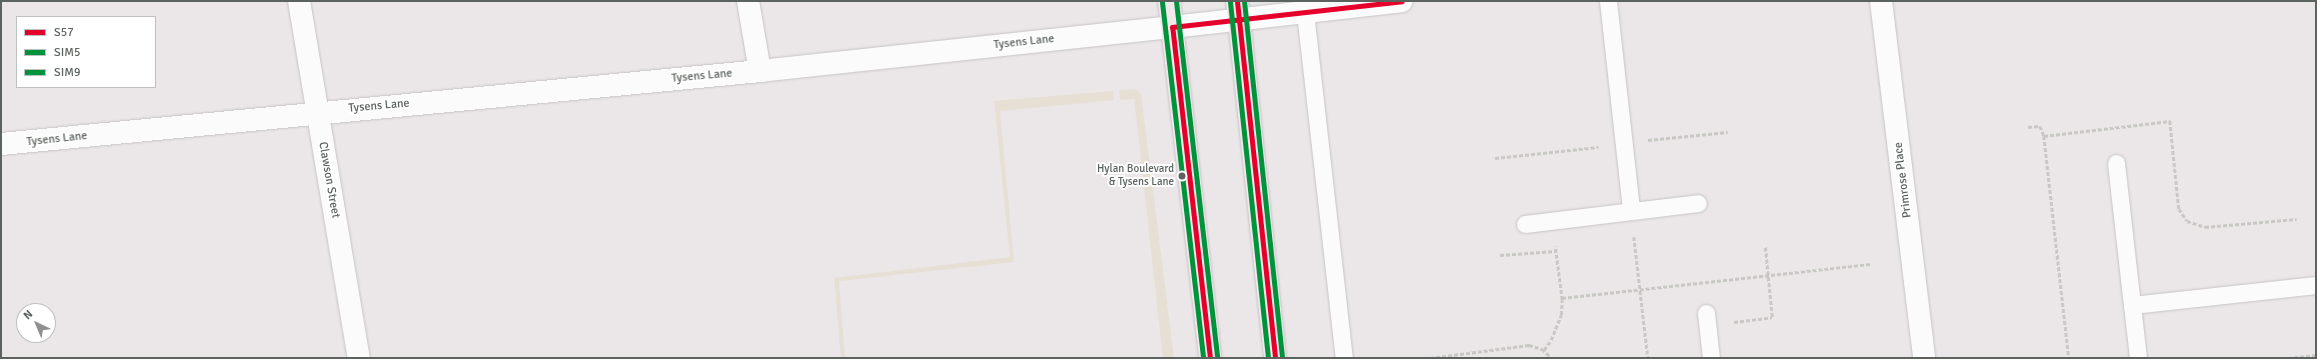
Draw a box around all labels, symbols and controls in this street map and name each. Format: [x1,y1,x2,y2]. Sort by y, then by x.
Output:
legend [16,16,156,88]
text: S57 [54,25,74,40]
street label: Tysens Lane [993,32,1055,52]
text: SIM5 [54,45,80,60]
text: SIM9 [54,65,80,80]
street label: Tysens Lane [671,66,733,86]
street label: Tysens Lane [348,96,410,116]
street label: Tysens Lane [26,129,88,149]
street label: Clawson Street [315,141,343,219]
street label: Primrose Place [1891,141,1915,219]
place label: Hylan Boulevard & Tysens Lane [1097,163,1174,189]
marker: Hylan Boulevard & Tysens Lane [1177,171,1187,181]
north arrow [16,303,56,343]
text: N [21,307,35,322]

